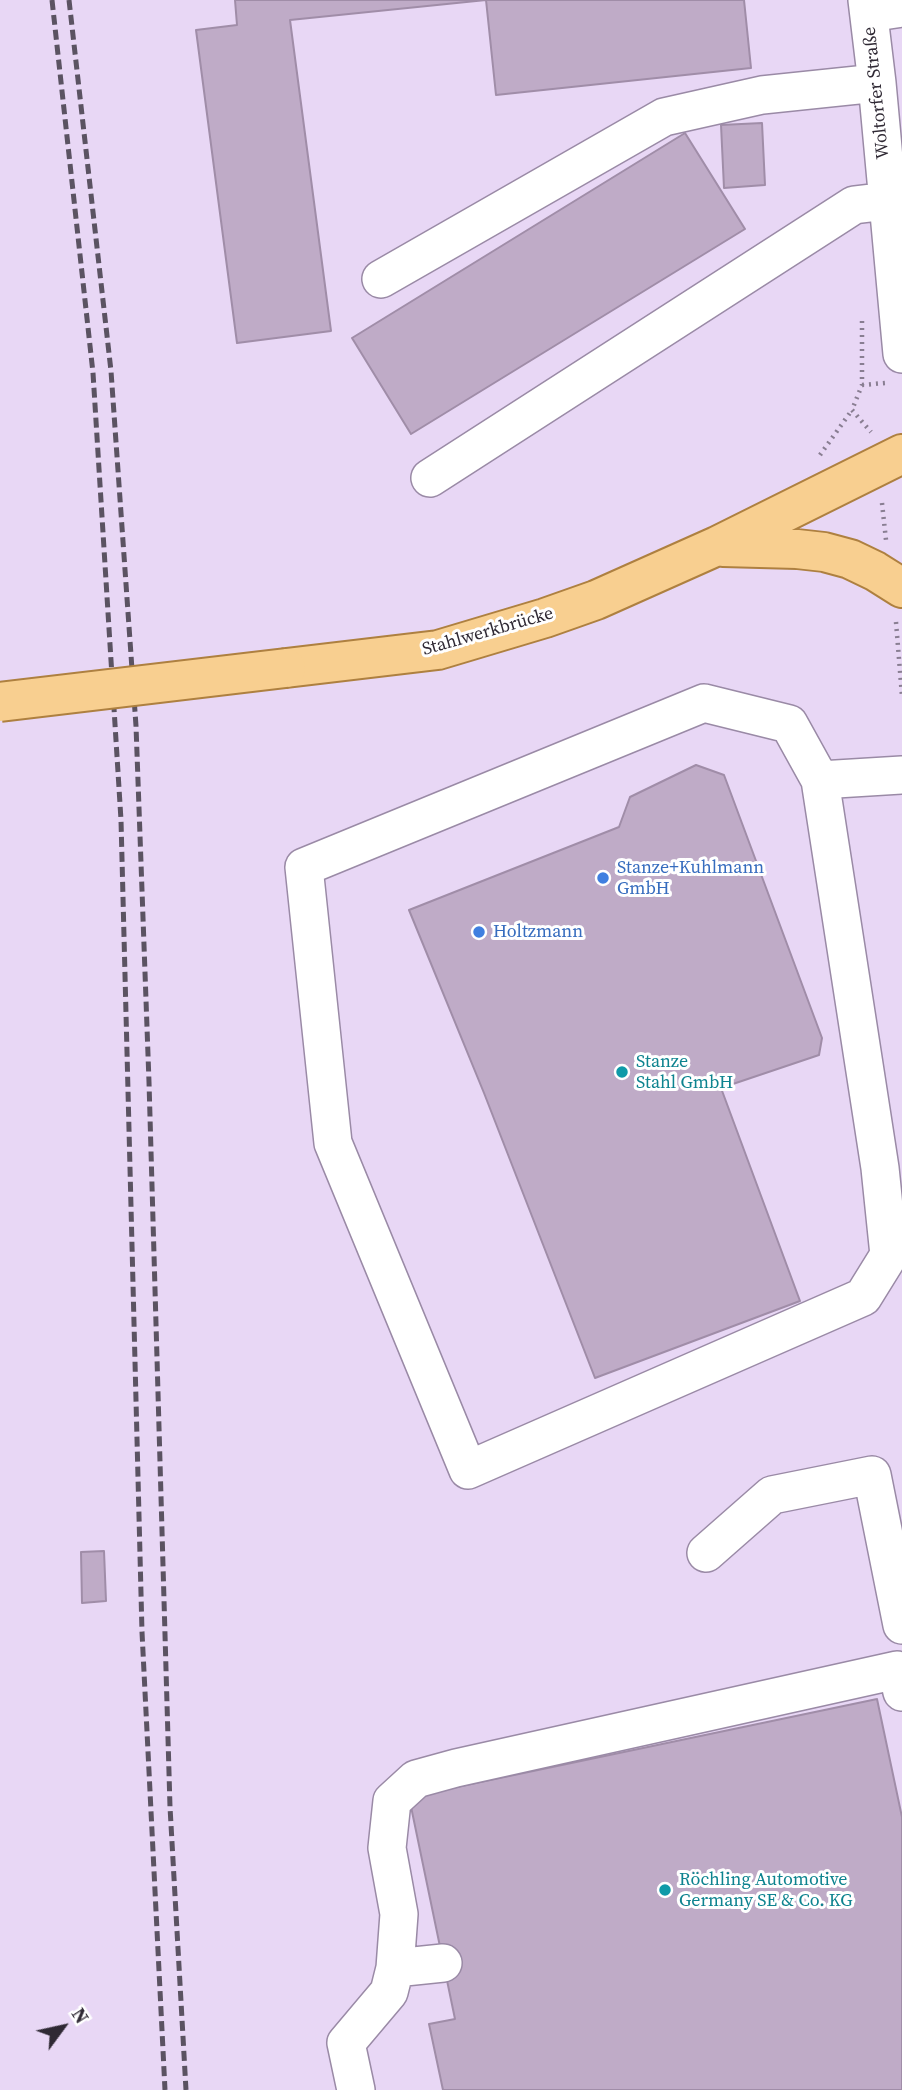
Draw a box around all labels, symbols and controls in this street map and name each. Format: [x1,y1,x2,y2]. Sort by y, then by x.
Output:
street label: Woltorfer Straße [859,26,895,160]
street label: Stahlwerkbrücke [420,603,556,661]
place label: Stanze+Kuhlmann GmbH [617,857,764,900]
marker: Stanze+Kuhlmann GmbH [595,870,611,886]
place label: Holtzmann [493,921,583,943]
marker: Holtzmann [471,924,487,940]
place label: Stanze Stahl GmbH [636,1051,733,1094]
marker: Stanze Stahl GmbH [614,1064,630,1080]
place label: Röchling Automotive Germany SE & Co. KG [679,1869,853,1912]
marker: Röchling Automotive Germany SE & Co. KG [657,1882,673,1898]
north arrow [28,1992,98,2062]
text: N [66,2003,95,2028]

